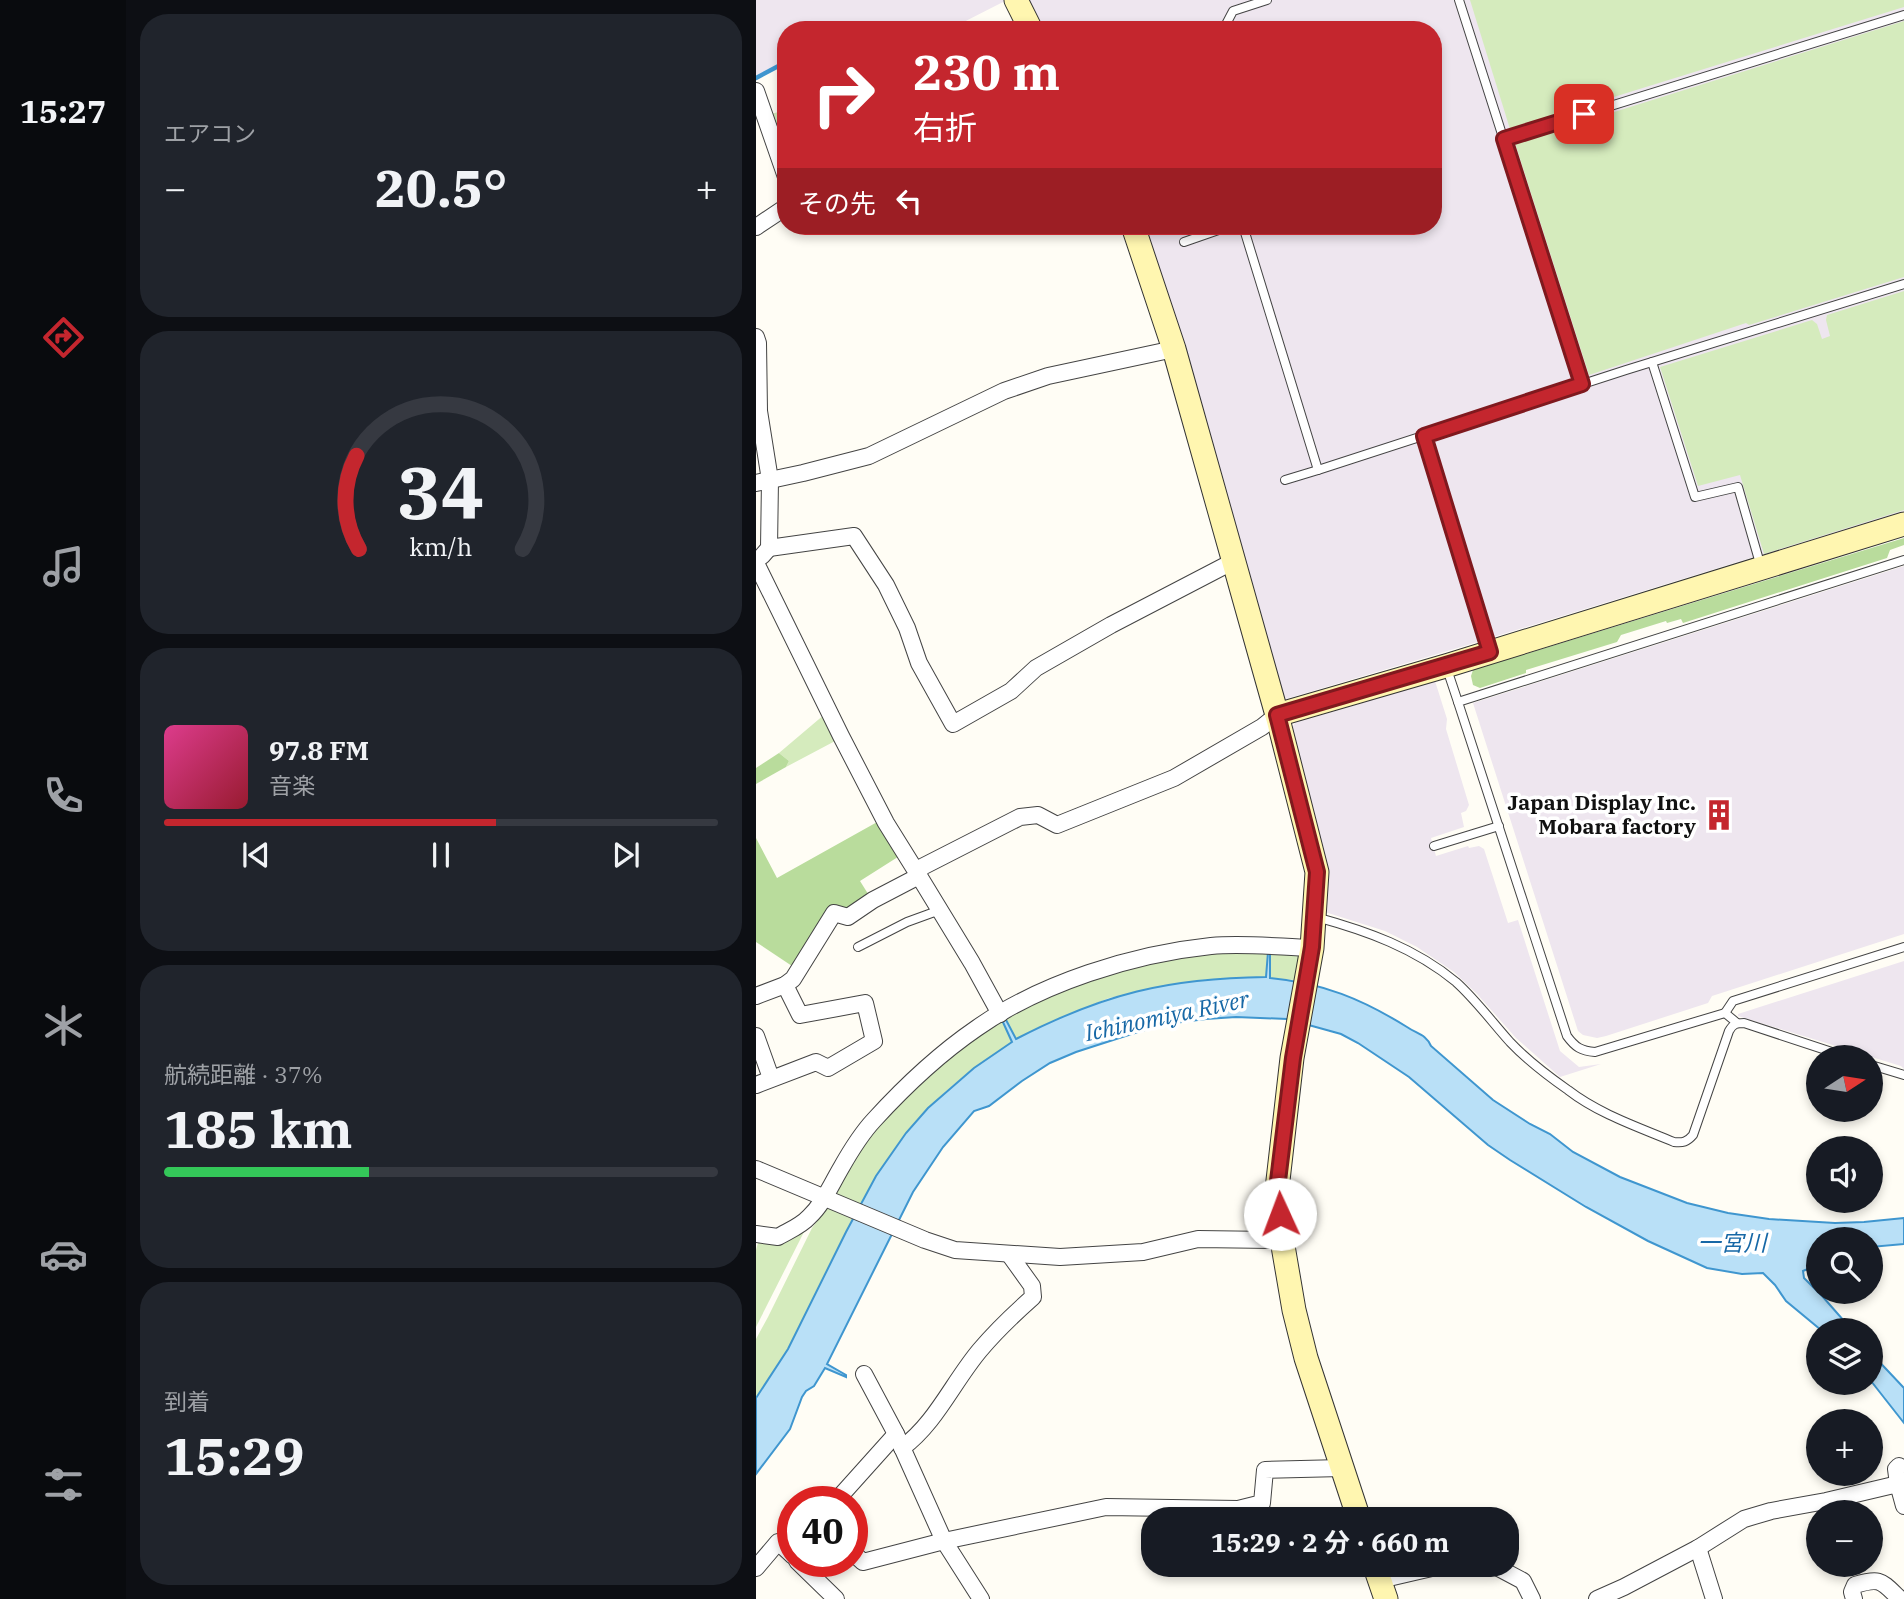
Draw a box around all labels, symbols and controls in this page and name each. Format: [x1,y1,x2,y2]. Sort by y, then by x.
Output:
text: 230 m [913,40,1060,103]
icon: right [798,49,889,140]
pin [1554,84,1614,144]
text: 15:27 [20,90,106,132]
icon: arrive [1565,95,1603,133]
text: 右折 [913,106,977,148]
text: エアコン [164,118,256,148]
text: 20.5° [375,154,507,221]
text: − [164,163,187,212]
text: + [695,163,718,212]
icon: left [890,182,928,220]
text: その先 [798,186,876,220]
icon: directions [39,313,88,362]
text: 34 [397,444,485,539]
text: km/h [409,529,473,562]
icon: music [39,542,88,591]
text: 97.8 FM [269,733,369,767]
text: 音楽 [269,770,315,800]
icon: phone [39,771,88,820]
place label: Japan Display Inc. Mobara factory [1508,788,1696,840]
building icon: Japan Display Inc. Mobara factory [1702,798,1736,832]
icon: previous [237,836,275,874]
icon: pause [422,836,460,874]
icon: next [607,836,645,874]
water label: Ichinomiya River [1081,983,1253,1047]
icon: climate [39,1001,88,1050]
north arrow [1806,1045,1883,1122]
map controls [1806,1045,1883,1577]
text: 航続距離 · 37% [164,1059,323,1089]
text: 185 km [164,1095,353,1162]
button: sound [1806,1136,1883,1213]
position arrow [1243,1177,1317,1251]
water label: 一宮川 [1698,1227,1770,1257]
button: search [1806,1227,1883,1304]
icon: car [39,1230,88,1279]
button: layers [1806,1318,1883,1395]
text: 到着 [164,1386,210,1416]
button: + [1806,1409,1883,1486]
text: 15:29 [164,1422,305,1489]
icon: filters [39,1460,88,1509]
speed limit sign: 40 [777,1486,868,1577]
button: − [1806,1500,1883,1577]
text: 15:29 · 2 分 · 660 m [1211,1525,1449,1559]

